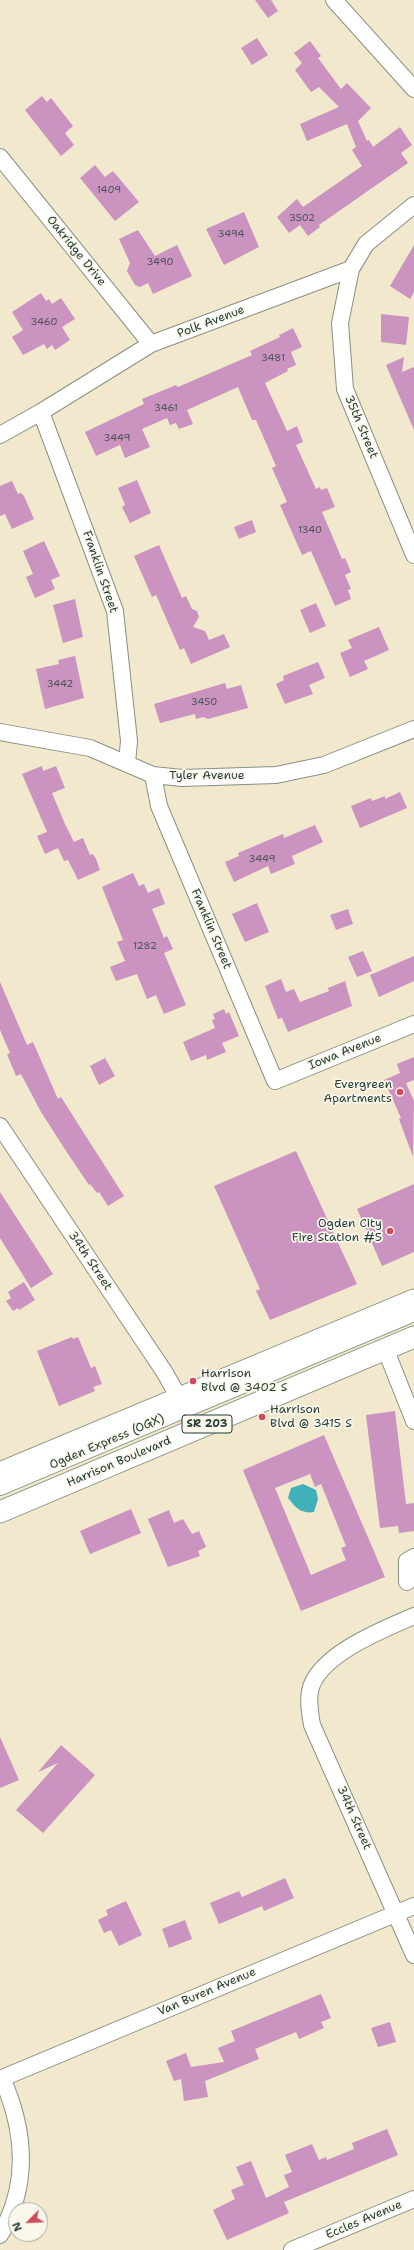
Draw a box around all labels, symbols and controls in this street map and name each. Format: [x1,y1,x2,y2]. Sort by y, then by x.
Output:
house number: 1409 [97,184,121,196]
house number: 3502 [289,212,315,224]
street label: Oakridge Drive [43,213,109,289]
house number: 3494 [218,228,244,240]
house number: 3490 [146,256,174,268]
street label: Polk Avenue [175,303,247,341]
house number: 3460 [30,316,58,328]
house number: 3481 [261,352,285,364]
street label: 35th Street [341,393,381,461]
house number: 3461 [154,402,178,414]
house number: 3449 [104,432,130,444]
house number: 1340 [298,524,322,536]
street label: Franklin Street [79,529,121,615]
house number: 3442 [47,678,73,690]
house number: 3450 [191,696,217,708]
street label: Tyler Avenue [169,769,245,783]
house number: 3449 [249,853,275,865]
street label: Franklin Street [188,887,234,971]
house number: 1282 [133,940,157,952]
street label: Iowa Avenue [306,1031,384,1073]
place label: Evergreen Apartments [323,1078,392,1106]
marker: Evergreen Apartments [395,1087,405,1097]
place label: Ogden City Fire Station #5 [292,1217,382,1245]
marker: Ogden City Fire Station #5 [385,1226,395,1236]
street label: 34th Street [65,1229,115,1293]
place label: Harrison Blvd @ 3402 S [201,1367,287,1395]
marker: Harrison Blvd @ 3402 S [188,1376,198,1386]
place label: Harrison Blvd @ 3415 S [270,1403,352,1431]
street label: Ogden Express (OGX) [47,1411,167,1473]
marker: Harrison Blvd @ 3415 S [257,1412,267,1422]
road number: SR 203 [182,1415,232,1433]
street label: Harrison Boulevard [65,1434,173,1490]
street label: 34th Street [334,1784,374,1852]
street label: Van Buren Avenue [156,1965,258,2019]
street label: Eccles Avenue [324,2197,404,2243]
north arrow [8,2202,48,2242]
text: N [9,2220,26,2234]

